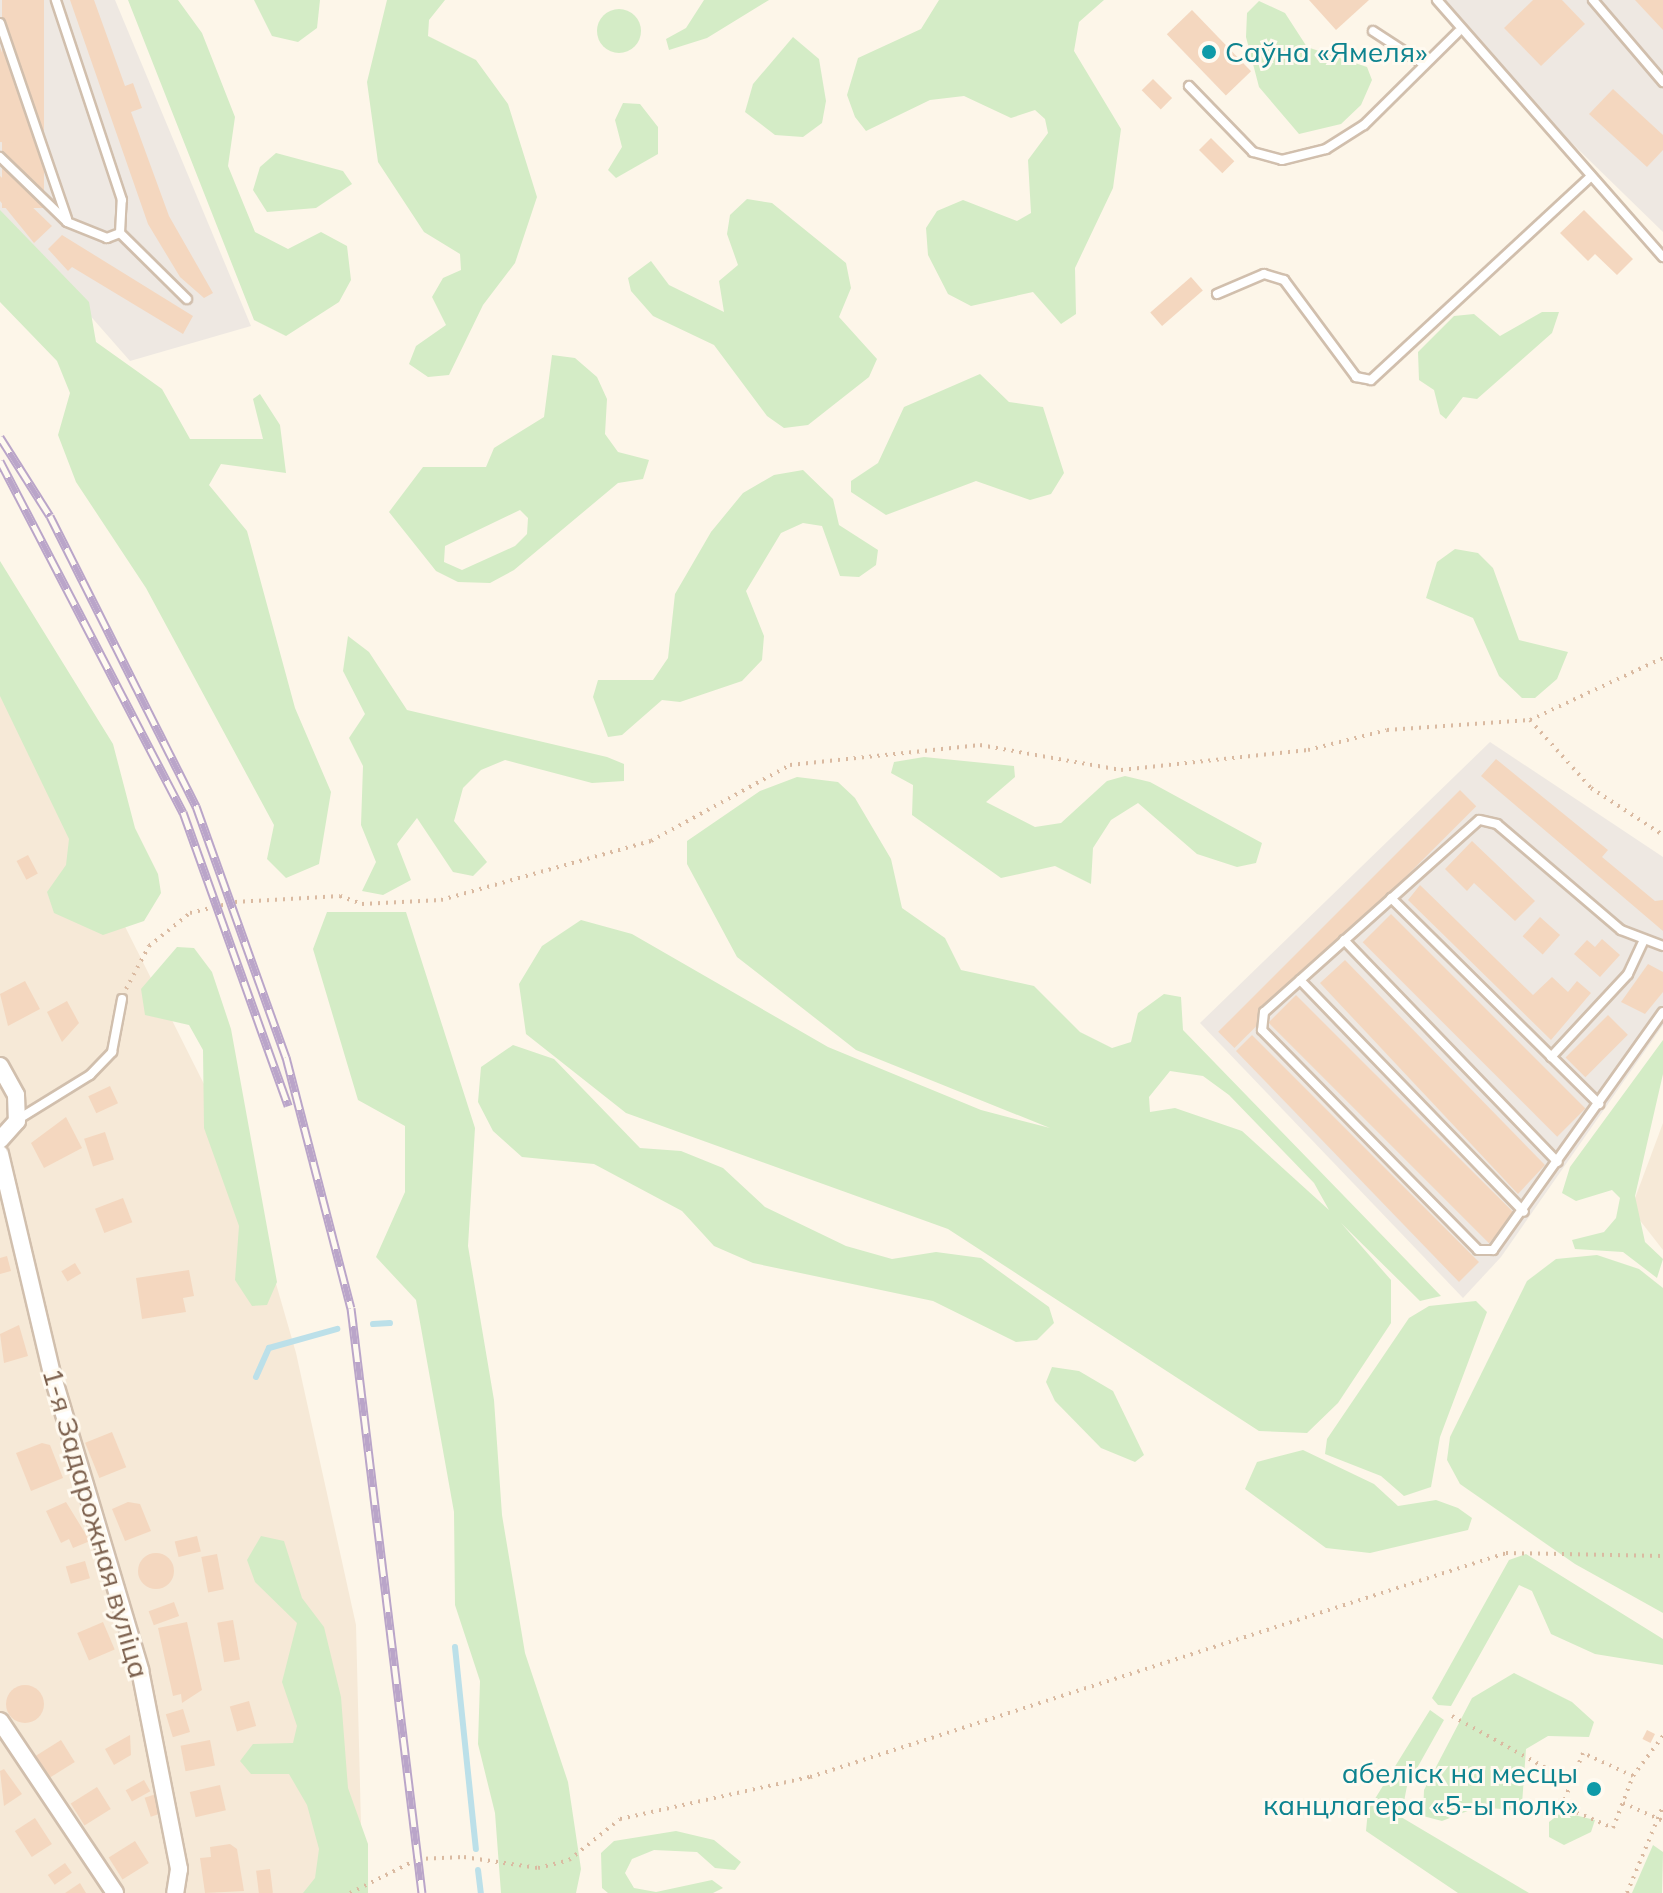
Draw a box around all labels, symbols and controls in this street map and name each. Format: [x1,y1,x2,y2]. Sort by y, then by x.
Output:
place label: Саўна «Ямеля» [1225,35,1428,69]
marker: Саўна «Ямеля» [1200,43,1218,61]
street label: 1-я Задарожная вуліца [36,1364,156,1682]
place label: абеліск на месцы канцлагера «5-ы полк» [1263,1756,1578,1822]
marker: абеліск на месцы канцлагера «5-ы полк» [1585,1780,1603,1798]

